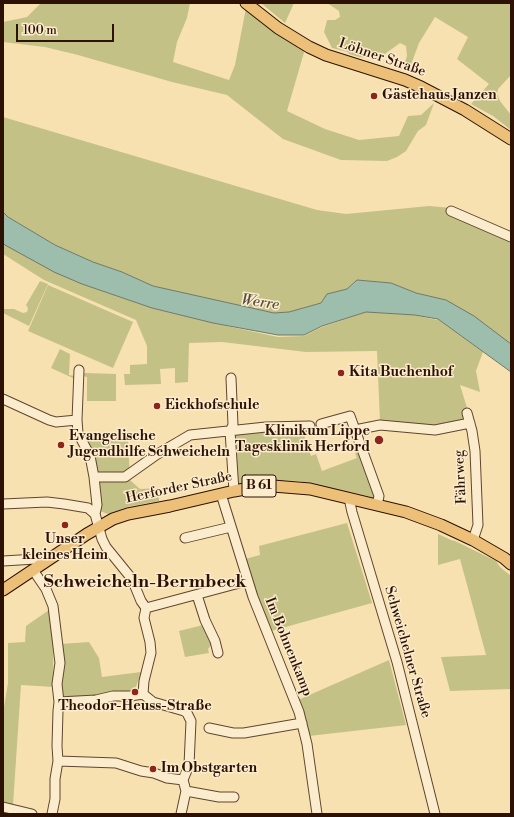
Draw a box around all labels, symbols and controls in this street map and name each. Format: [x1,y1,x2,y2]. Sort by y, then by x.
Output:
scale bar [18,16,116,42]
text: 100 m [23,23,57,38]
street label: Löhner Straße [336,35,428,81]
place label: Gästehaus Janzen [382,88,497,104]
marker: Gästehaus Janzen [369,91,379,101]
water label: Werre [240,291,280,315]
place label: Kita Buchenhof [349,365,453,381]
marker: Kita Buchenhof [336,368,346,378]
place label: Eickhofschule [165,398,260,414]
marker: Eickhofschule [152,401,162,411]
place label: Klinikum Lippe Tagesklinik Herford [235,424,370,456]
place label: Evangelische Jugendhilfe Schweicheln [69,429,230,462]
marker: Klinikum Lippe Tagesklinik Herford [373,434,385,446]
marker: Evangelische Jugendhilfe Schweicheln [56,440,66,450]
street label: Fährweg [451,449,471,505]
street label: Herforder Straße [124,469,234,507]
road number: B 61 [242,475,276,497]
marker: Unser kleines Heim [60,520,70,530]
place label: Unser kleines Heim [22,532,108,564]
district label: Schweicheln-Bermbeck [44,572,246,594]
street label: Schweichelner Straße [380,584,434,720]
street label: Im Bohnenkamp [260,595,316,699]
marker: Theodor-Heuss-Straße [130,687,140,697]
place label: Theodor-Heuss-Straße [58,699,212,715]
place label: Im Obstgarten [161,761,257,777]
marker: Im Obstgarten [148,764,158,774]

